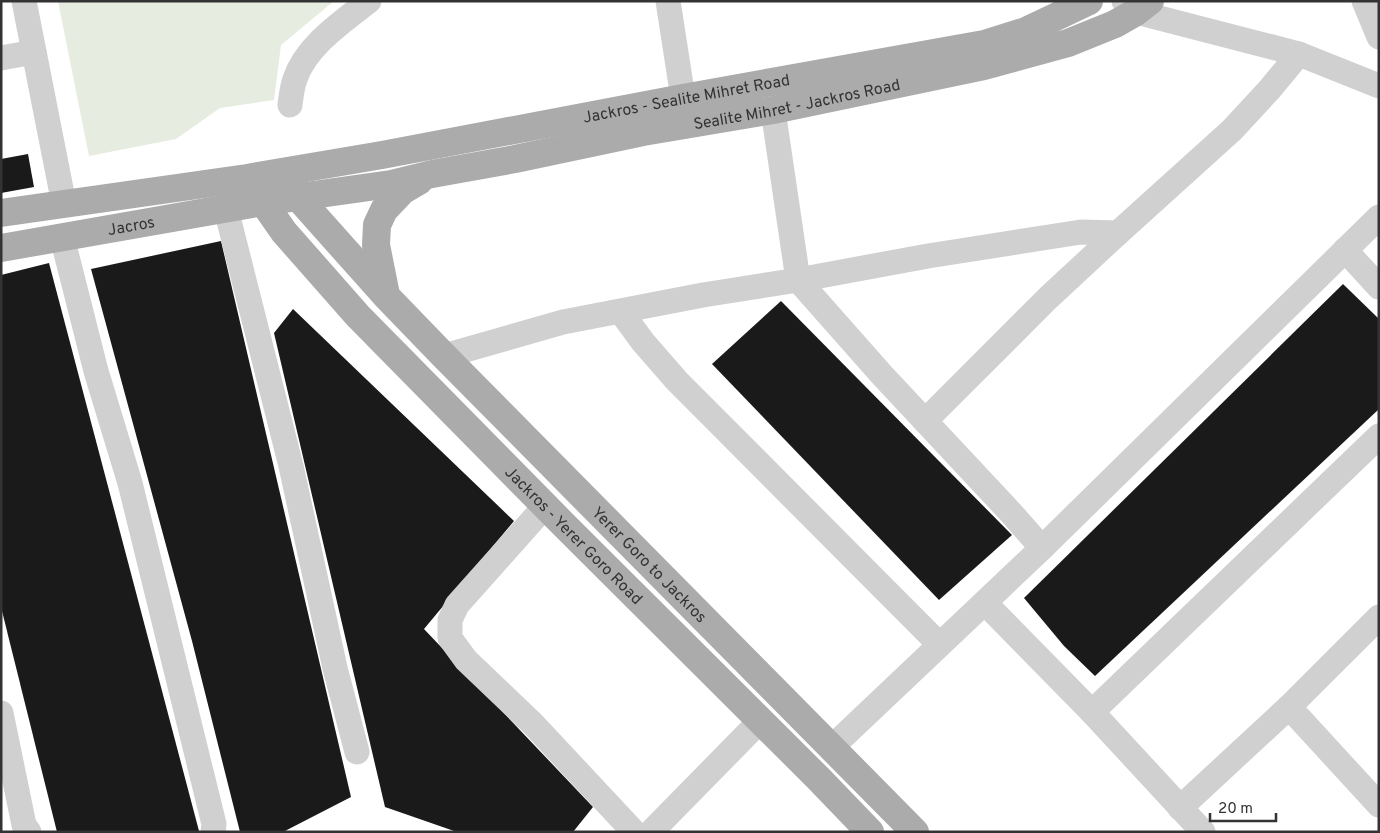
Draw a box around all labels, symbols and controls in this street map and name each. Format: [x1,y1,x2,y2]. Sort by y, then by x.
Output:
street label: Jackros - Sealite Mihret Road [581,71,792,129]
street label: Sealite Mihret - Jackros Road [692,76,902,135]
street label: Jacros [106,213,157,241]
street label: Jackros - Yerer Goro Road [500,463,646,609]
street label: Yerer Goro to Jackros [587,503,710,628]
scale bar [1210,790,1276,822]
text: 20 m [1218,800,1253,819]

